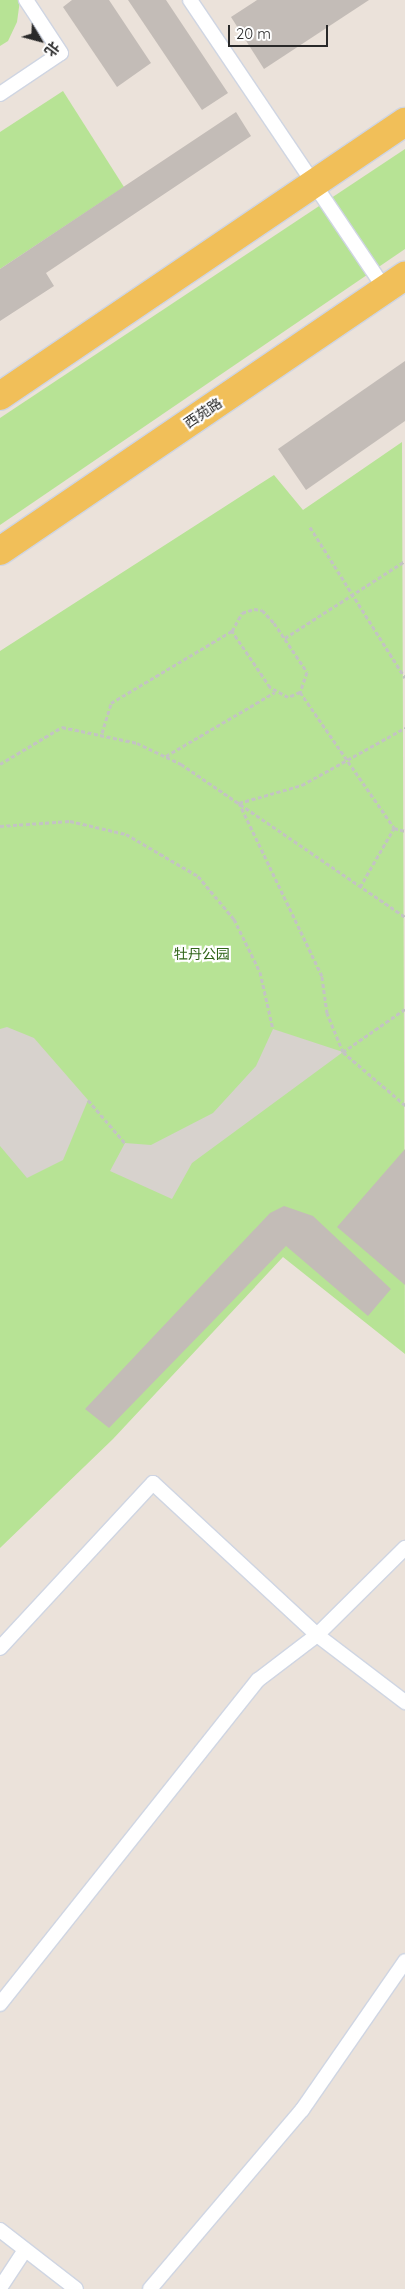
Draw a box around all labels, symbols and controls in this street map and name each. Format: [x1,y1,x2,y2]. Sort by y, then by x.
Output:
north arrow [15,15,65,65]
scale bar [230,15,330,47]
text: 20 m [236,24,271,43]
text: 北 [41,38,63,60]
street label: 西苑路 [181,394,225,432]
park label: 牡丹公园 [174,946,230,962]

